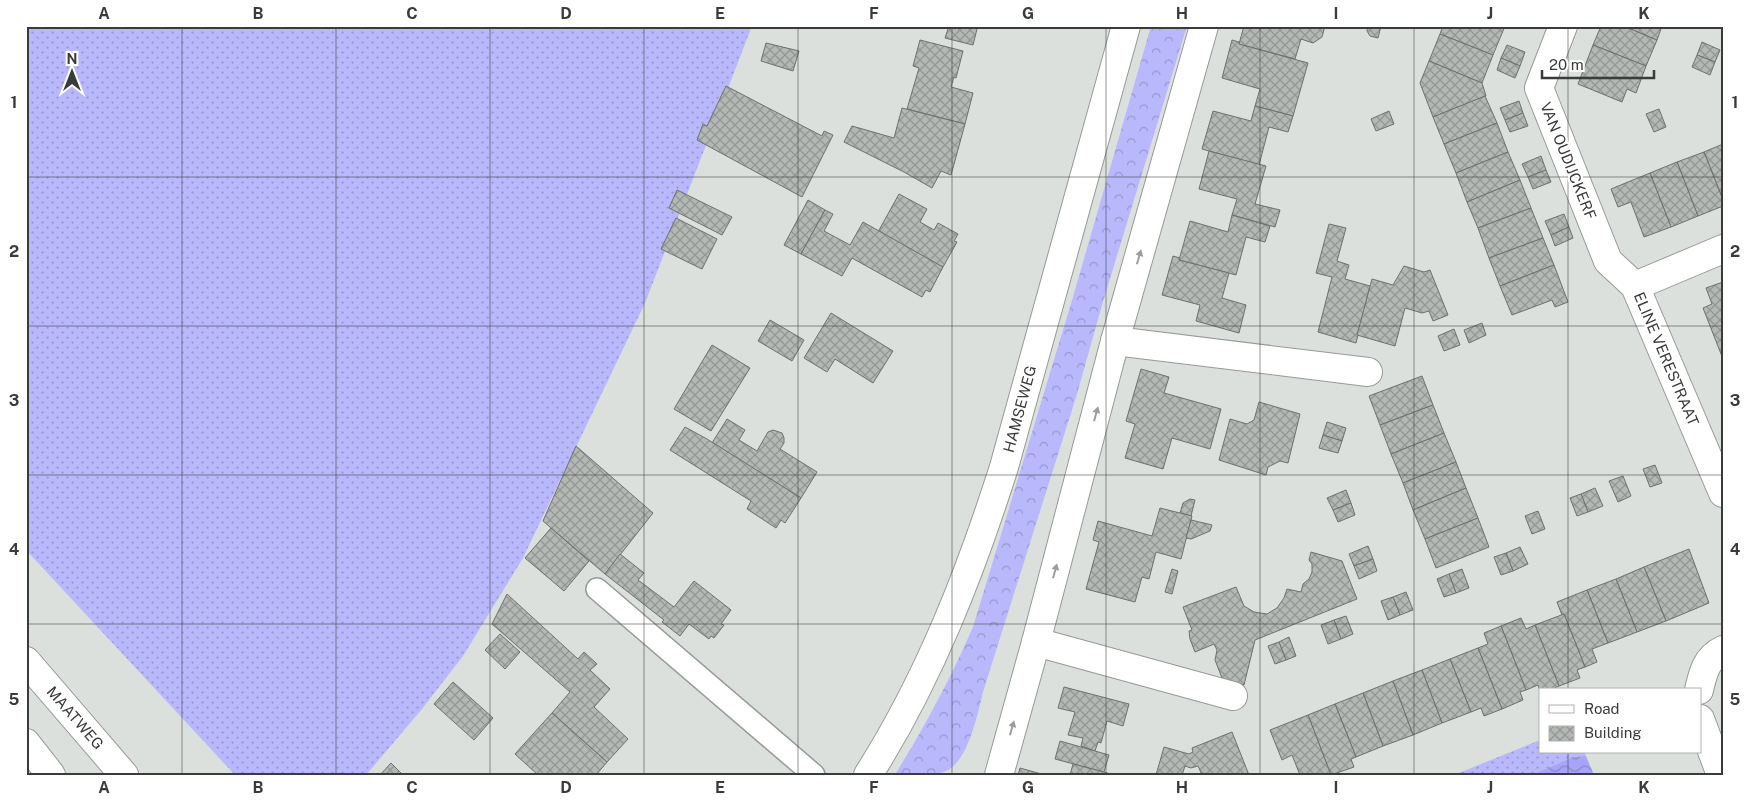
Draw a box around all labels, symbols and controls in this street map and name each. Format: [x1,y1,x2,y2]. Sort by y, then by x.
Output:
text: A [98,4,110,23]
text: B [253,4,264,23]
text: C [406,4,418,23]
text: D [560,4,572,23]
text: E [715,4,725,23]
text: F [869,4,879,23]
text: G [1022,4,1034,23]
text: H [1176,4,1188,23]
text: I [1334,4,1338,23]
text: J [1487,4,1493,23]
text: K [1638,4,1650,23]
north arrow [48,48,98,98]
scale bar [1542,48,1654,80]
text: N [67,51,77,67]
text: 20 m [1549,56,1584,73]
text: 1 [11,93,17,112]
text: 1 [1732,93,1738,112]
street label: VAN OUDIJCKERF [1537,100,1600,222]
text: 2 [9,242,19,261]
text: 2 [1730,242,1740,261]
one-way arrow [1135,250,1143,265]
street label: ELINE VERESTRAAT [1631,290,1702,428]
street label: HAMSEWEG [1000,364,1039,454]
text: 3 [9,391,19,410]
text: 3 [1730,391,1740,410]
one-way arrow [1092,406,1100,421]
text: 4 [9,540,20,559]
text: 4 [1730,540,1741,559]
one-way arrow [1051,563,1059,578]
street label: MAATWEG [44,683,107,752]
legend [1539,688,1702,754]
text: 5 [9,690,20,709]
text: 5 [1730,690,1741,709]
text: Road [1584,700,1620,717]
one-way arrow [1008,720,1016,735]
text: Building [1584,724,1642,741]
text: A [98,778,110,797]
text: B [253,778,264,797]
text: C [406,778,418,797]
text: D [560,778,572,797]
text: E [715,778,725,797]
text: F [869,778,879,797]
text: G [1022,778,1034,797]
text: H [1176,778,1188,797]
text: I [1334,778,1338,797]
text: J [1487,778,1493,797]
text: K [1638,778,1650,797]

